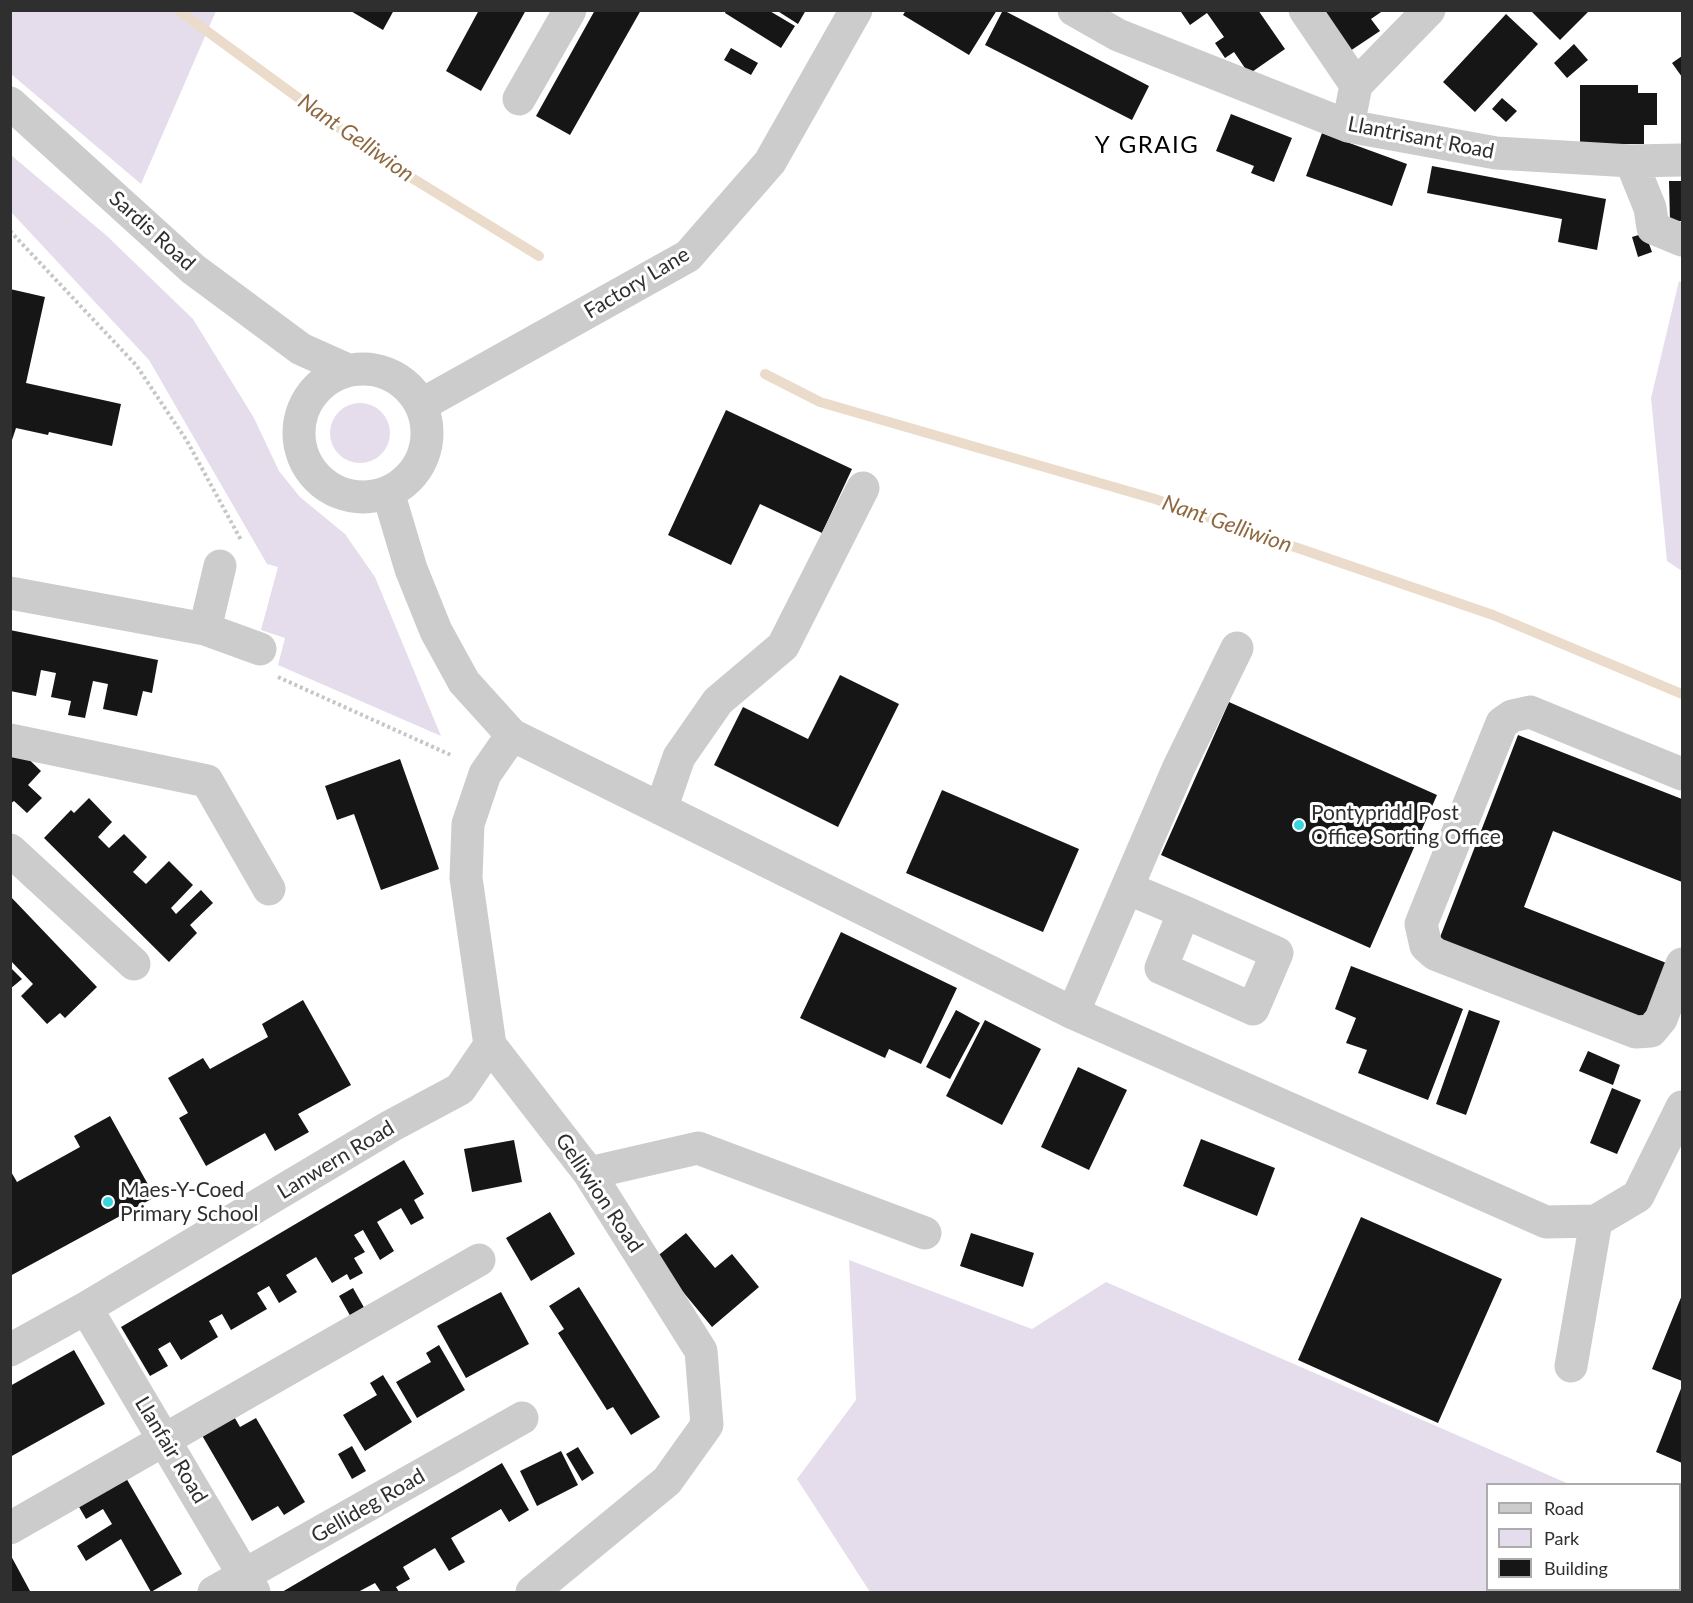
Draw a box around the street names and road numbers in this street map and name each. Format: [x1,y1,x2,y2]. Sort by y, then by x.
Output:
street label: Llantrisant Road [1346,111,1496,165]
street label: Sardis Road [104,186,200,276]
street label: Factory Lane [580,242,694,324]
street label: Lanwern Road [273,1115,399,1205]
street label: Gelliwion Road [550,1129,648,1257]
street label: Llanfair Road [129,1392,213,1508]
street label: Gellideg Road [307,1463,429,1549]

